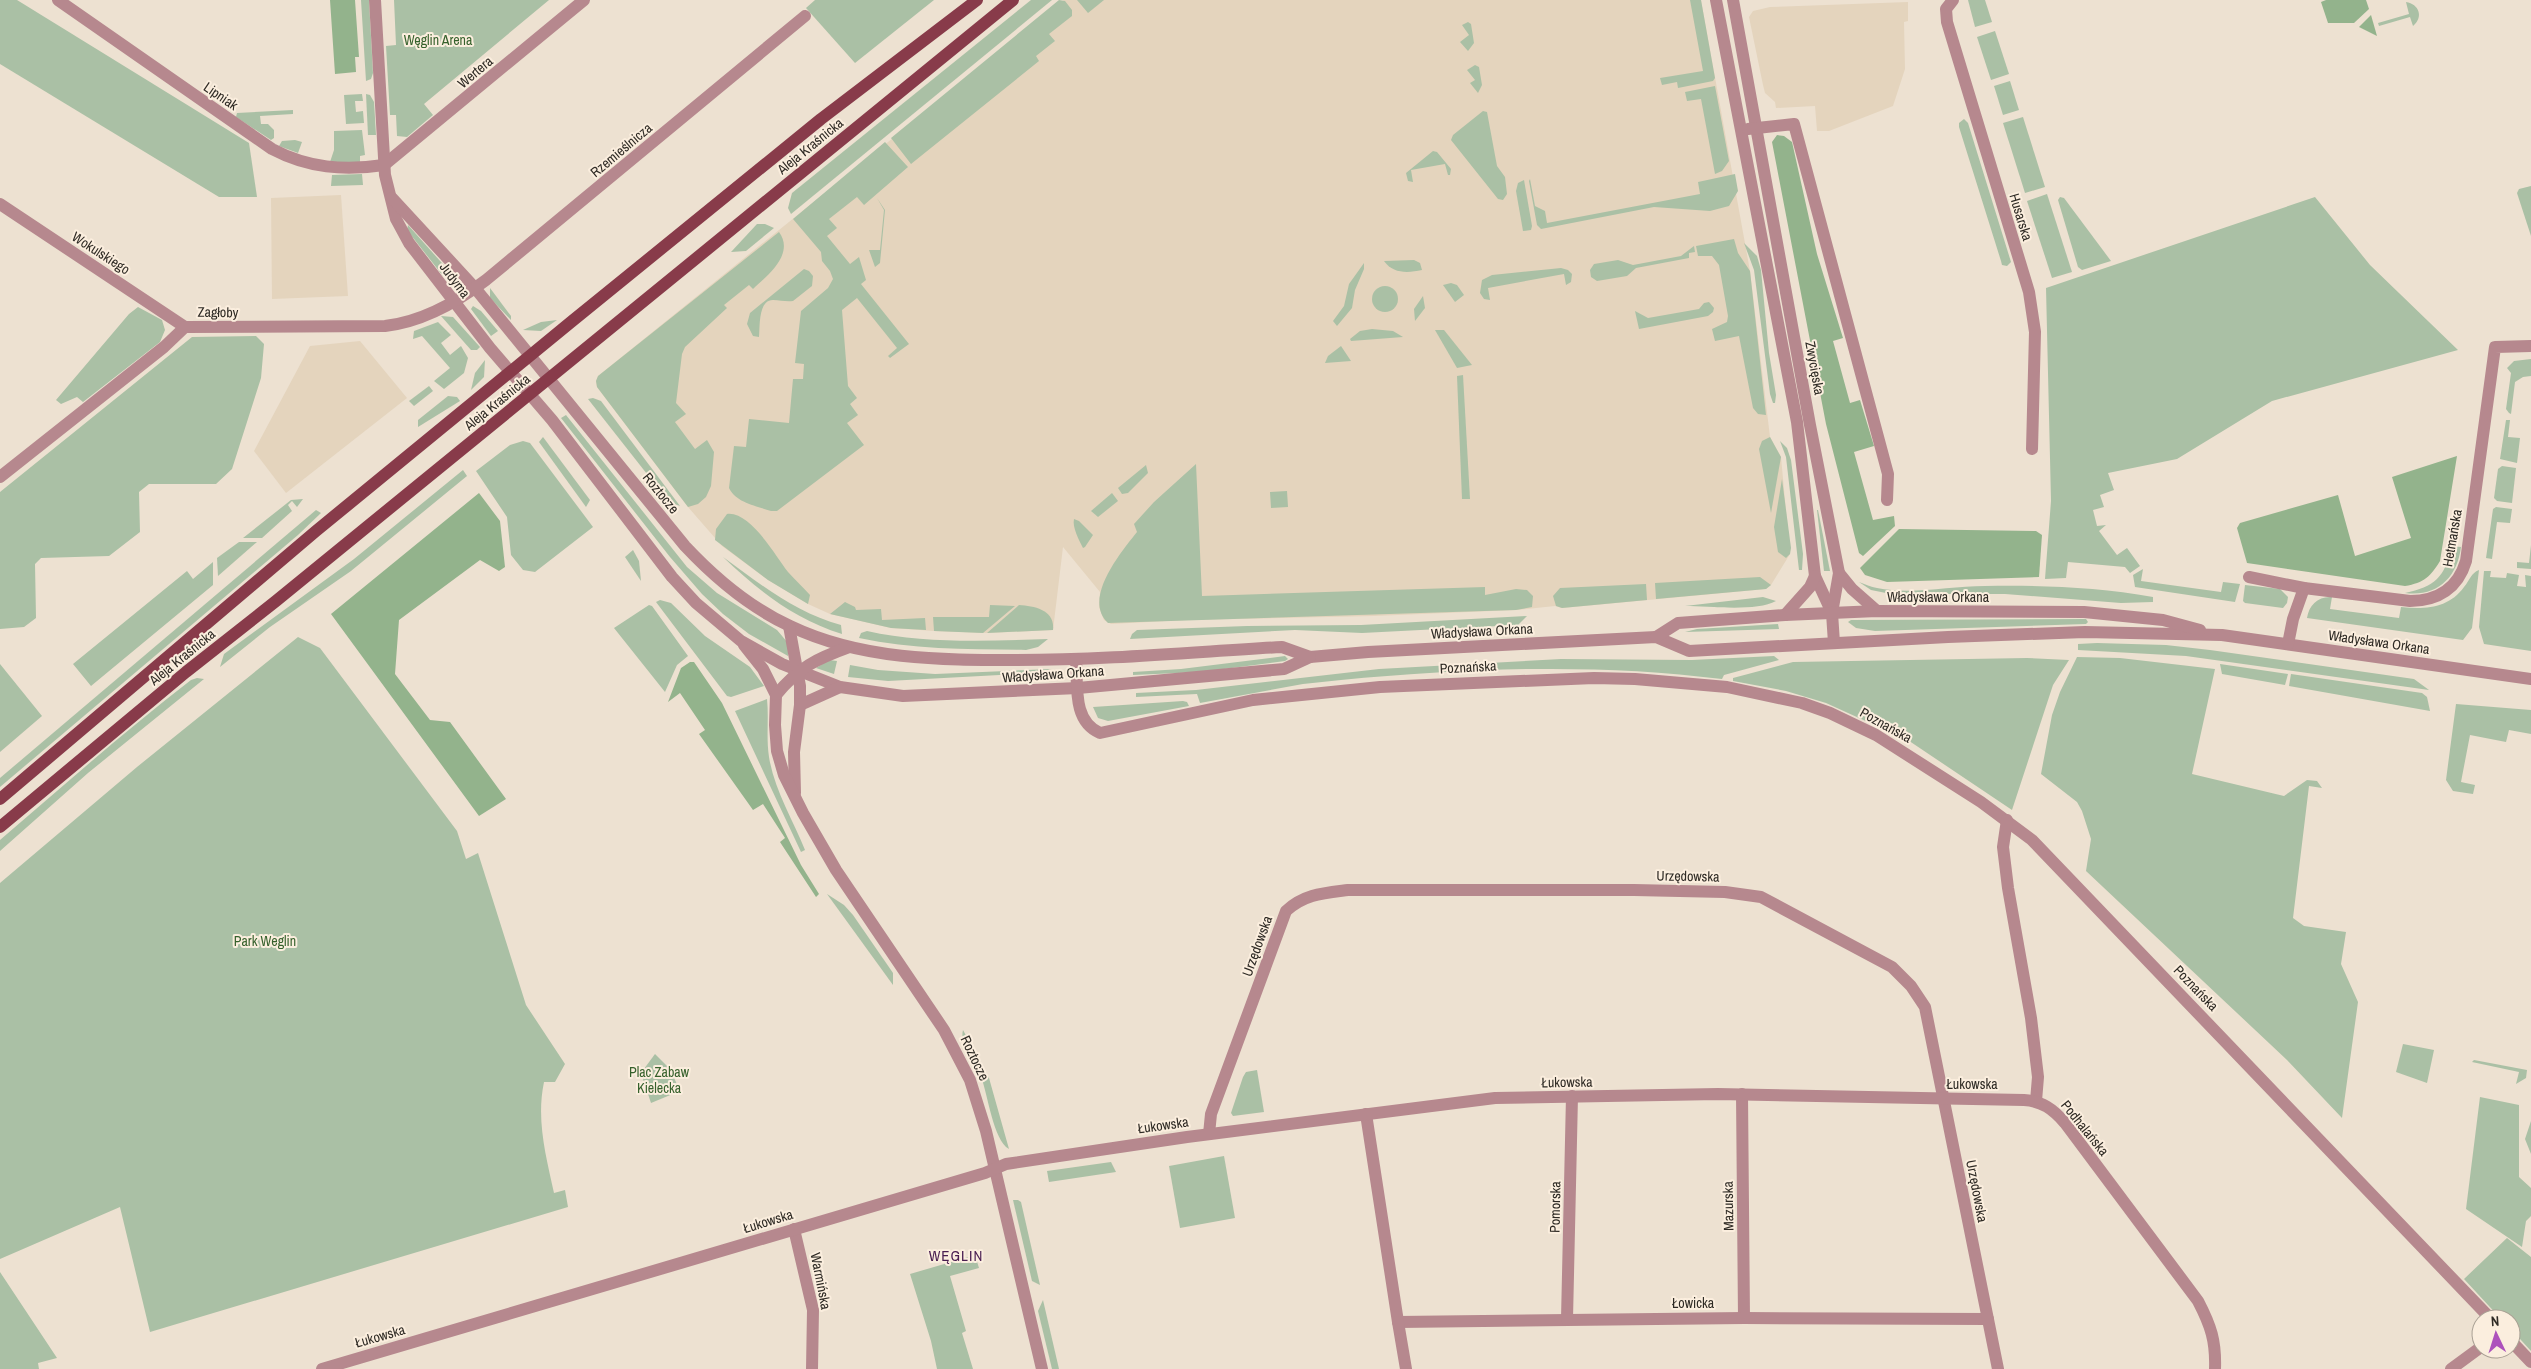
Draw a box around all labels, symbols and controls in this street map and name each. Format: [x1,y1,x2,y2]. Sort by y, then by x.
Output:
park label: Węglin Arena [404,31,473,49]
street label: Wertera [454,52,497,92]
street label: Lipniak [200,78,242,114]
street label: Aleja Kraśnicka [773,114,847,179]
street label: Rzemieślnicza [586,119,656,181]
street label: Husarska [2005,191,2037,243]
street label: Wokulskiego [69,228,133,278]
street label: Judyma [436,259,475,302]
street label: Zagłoby [197,303,239,321]
street label: Zwycięska [1801,340,1829,397]
street label: Aleja Kraśnicka [460,370,534,435]
street label: Roztocze [639,469,683,517]
street label: Hetmańska [2438,507,2466,568]
street label: Władysława Orkana [1887,588,1990,606]
street label: Władysława Orkana [1431,619,1534,643]
street label: Aleja Kraśnicka [145,625,219,690]
street label: Władysława Orkana [2327,626,2431,658]
street label: Poznańska [1439,656,1497,677]
street label: Władysława Orkana [1001,661,1105,687]
street label: Poznańska [1857,703,1916,747]
street label: Urzędowska [1656,866,1720,886]
street label: Urzędowska [1238,913,1276,979]
park label: Park Weglin [234,932,296,950]
street label: Poznańska [2170,961,2223,1015]
street label: Roztocze [957,1033,993,1083]
park label: Plac Zabaw Kielecka [629,1063,690,1097]
street label: Łukowska [1541,1073,1593,1091]
street label: Łukowska [1946,1075,1998,1093]
street label: Podhalańska [2057,1097,2113,1160]
street label: Łukowska [1136,1112,1190,1137]
street label: Urzędowska [1962,1158,1992,1224]
street label: Pomorska [1546,1180,1564,1233]
street label: Mazurska [1719,1180,1737,1231]
street label: Łukowska [741,1205,796,1237]
district label: WĘGLIN [929,1245,983,1266]
street label: Warmińska [807,1251,835,1312]
street label: Łowicka [1672,1294,1715,1312]
north arrow [2471,1309,2521,1359]
text: N [2490,1312,2500,1330]
street label: Łukowska [353,1320,408,1352]

